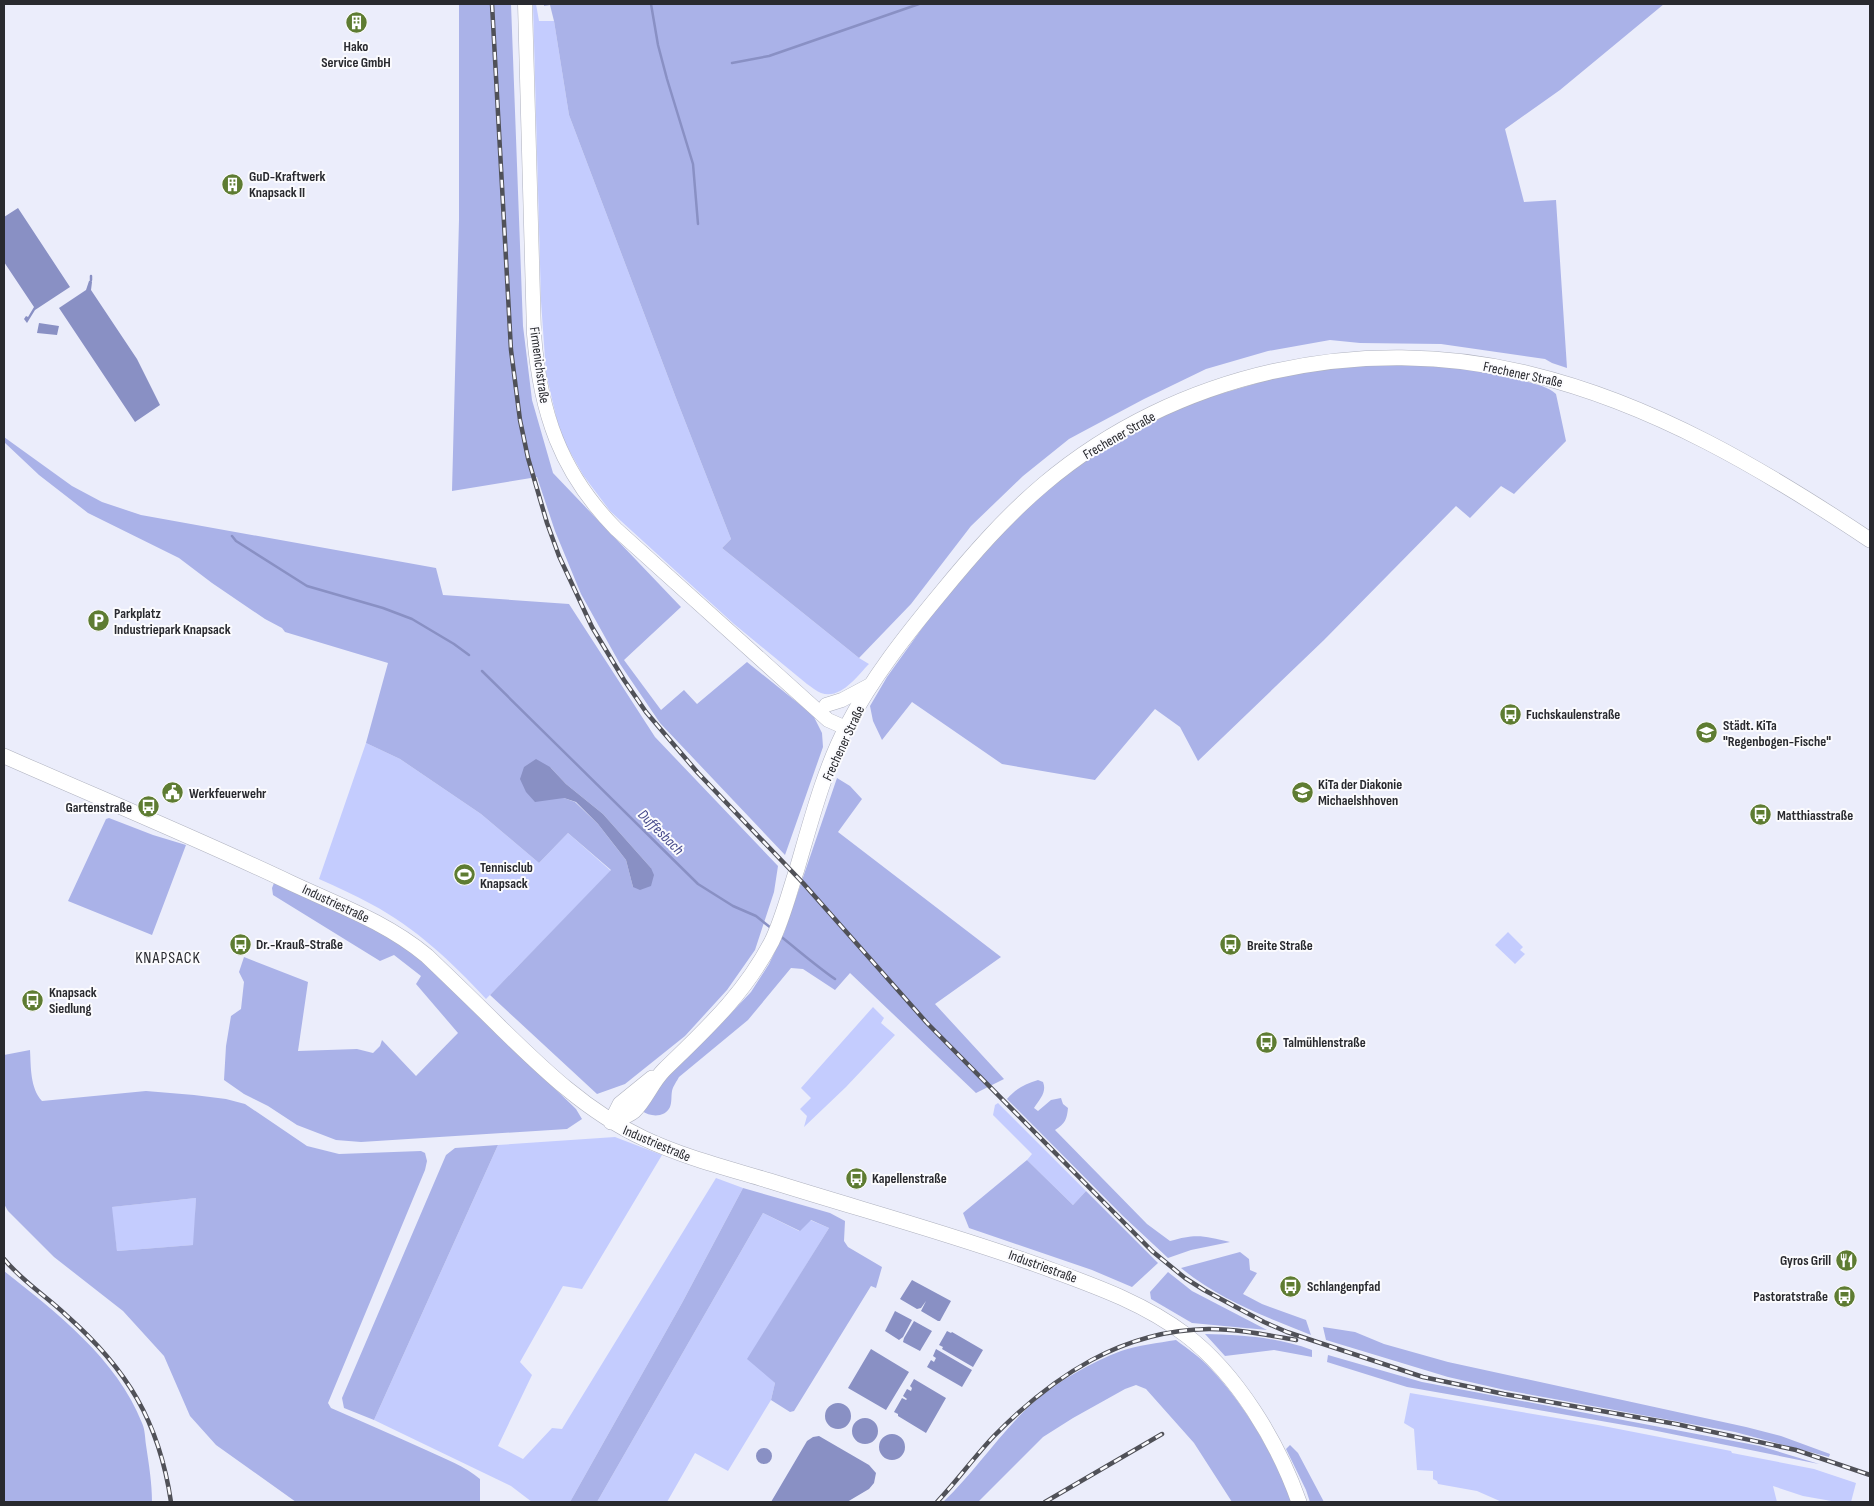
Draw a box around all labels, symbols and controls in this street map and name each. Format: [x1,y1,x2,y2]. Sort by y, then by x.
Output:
building icon: Hako Service GmbH [344,11,368,35]
place label: Hako Service GmbH [321,38,391,71]
place label: GuD-Kraftwerk Knapsack II [249,168,326,201]
building icon: GuD-Kraftwerk Knapsack II [221,172,245,196]
street label: Firmenichstraße [526,326,553,404]
street label: Frechener Straße [1482,358,1564,391]
street label: Frechener Straße [1080,408,1158,463]
place label: Parkplatz Industriepark Knapsack [114,605,231,638]
parking icon: Parkplatz Industriepark Knapsack [86,609,110,633]
bus stop icon: Fuchskaulenstraße [1498,702,1522,726]
street label: Frechener Straße [819,703,868,783]
place label: Fuchskaulenstraße [1526,706,1620,723]
place label: Städt. KiTa "Regenbogen-Fische" [1723,717,1831,750]
school or university icon: Städt. KiTa "Regenbogen-Fische" [1695,721,1719,745]
place label: KiTa der Diakonie Michaelshhoven [1318,776,1402,809]
school or university icon: KiTa der Diakonie Michaelshhoven [1290,780,1314,804]
public building icon: Werkfeuerwehr [161,781,185,805]
place label: Werkfeuerwehr [189,785,267,802]
bus stop icon: Gartenstraße [136,795,160,819]
place label: Gartenstraße [65,799,132,816]
bus stop icon: Matthiasstraße [1749,803,1773,827]
water label: Duffesbach [634,805,688,859]
place label: Matthiasstraße [1777,807,1853,824]
place label: Tennisclub Knapsack [480,859,533,892]
sports icon: Tennisclub Knapsack [452,863,476,887]
street label: Industriestraße [300,881,372,926]
bus stop icon: Dr.-Krauß-Straße [228,932,252,956]
bus stop icon: Breite Straße [1219,933,1243,957]
place label: Dr.-Krauß-Straße [256,936,343,953]
place label: Breite Straße [1247,937,1313,954]
district label: KNAPSACK [135,949,201,968]
place label: Knapsack Siedlung [49,984,97,1017]
bus stop icon: Knapsack Siedlung [21,988,45,1012]
bus stop icon: Talmühlenstraße [1255,1030,1279,1054]
place label: Talmühlenstraße [1283,1034,1366,1051]
street label: Industriestraße [620,1122,693,1165]
bus stop icon: Kapellenstraße [844,1166,868,1190]
place label: Kapellenstraße [872,1170,947,1187]
street label: Industriestraße [1006,1246,1080,1287]
restaurant icon: Gyros Grill [1835,1248,1859,1272]
place label: Gyros Grill [1780,1252,1831,1269]
bus stop icon: Schlangenpfad [1279,1274,1303,1298]
place label: Schlangenpfad [1307,1278,1380,1295]
bus stop icon: Pastoratstraße [1832,1284,1856,1308]
place label: Pastoratstraße [1753,1288,1828,1305]

